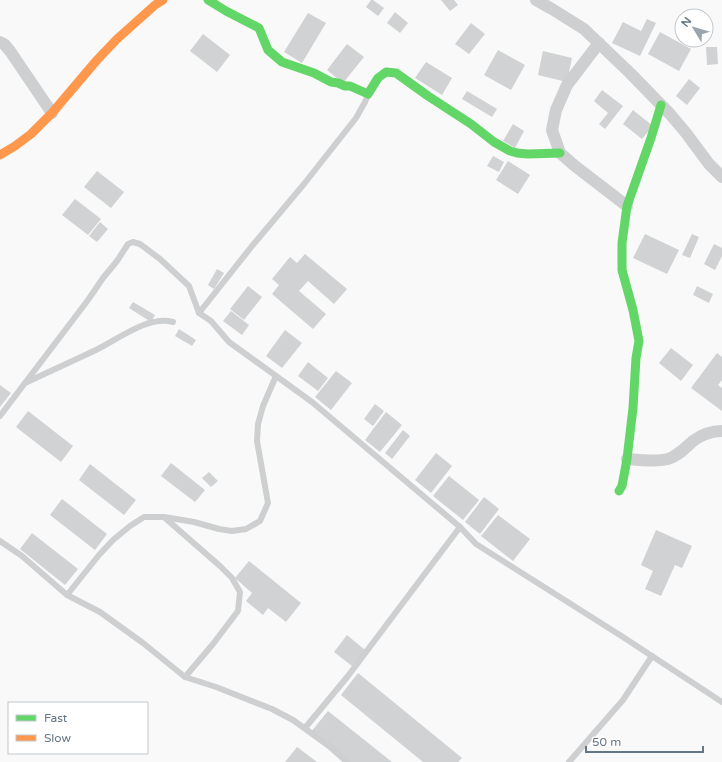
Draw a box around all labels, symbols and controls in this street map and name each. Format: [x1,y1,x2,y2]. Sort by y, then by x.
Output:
north arrow [674,8,714,48]
text: N [679,15,694,30]
legend [8,702,148,754]
text: Fast [44,711,68,725]
scale bar [586,728,703,754]
text: Slow [44,731,71,745]
text: 50 m [592,735,621,749]

